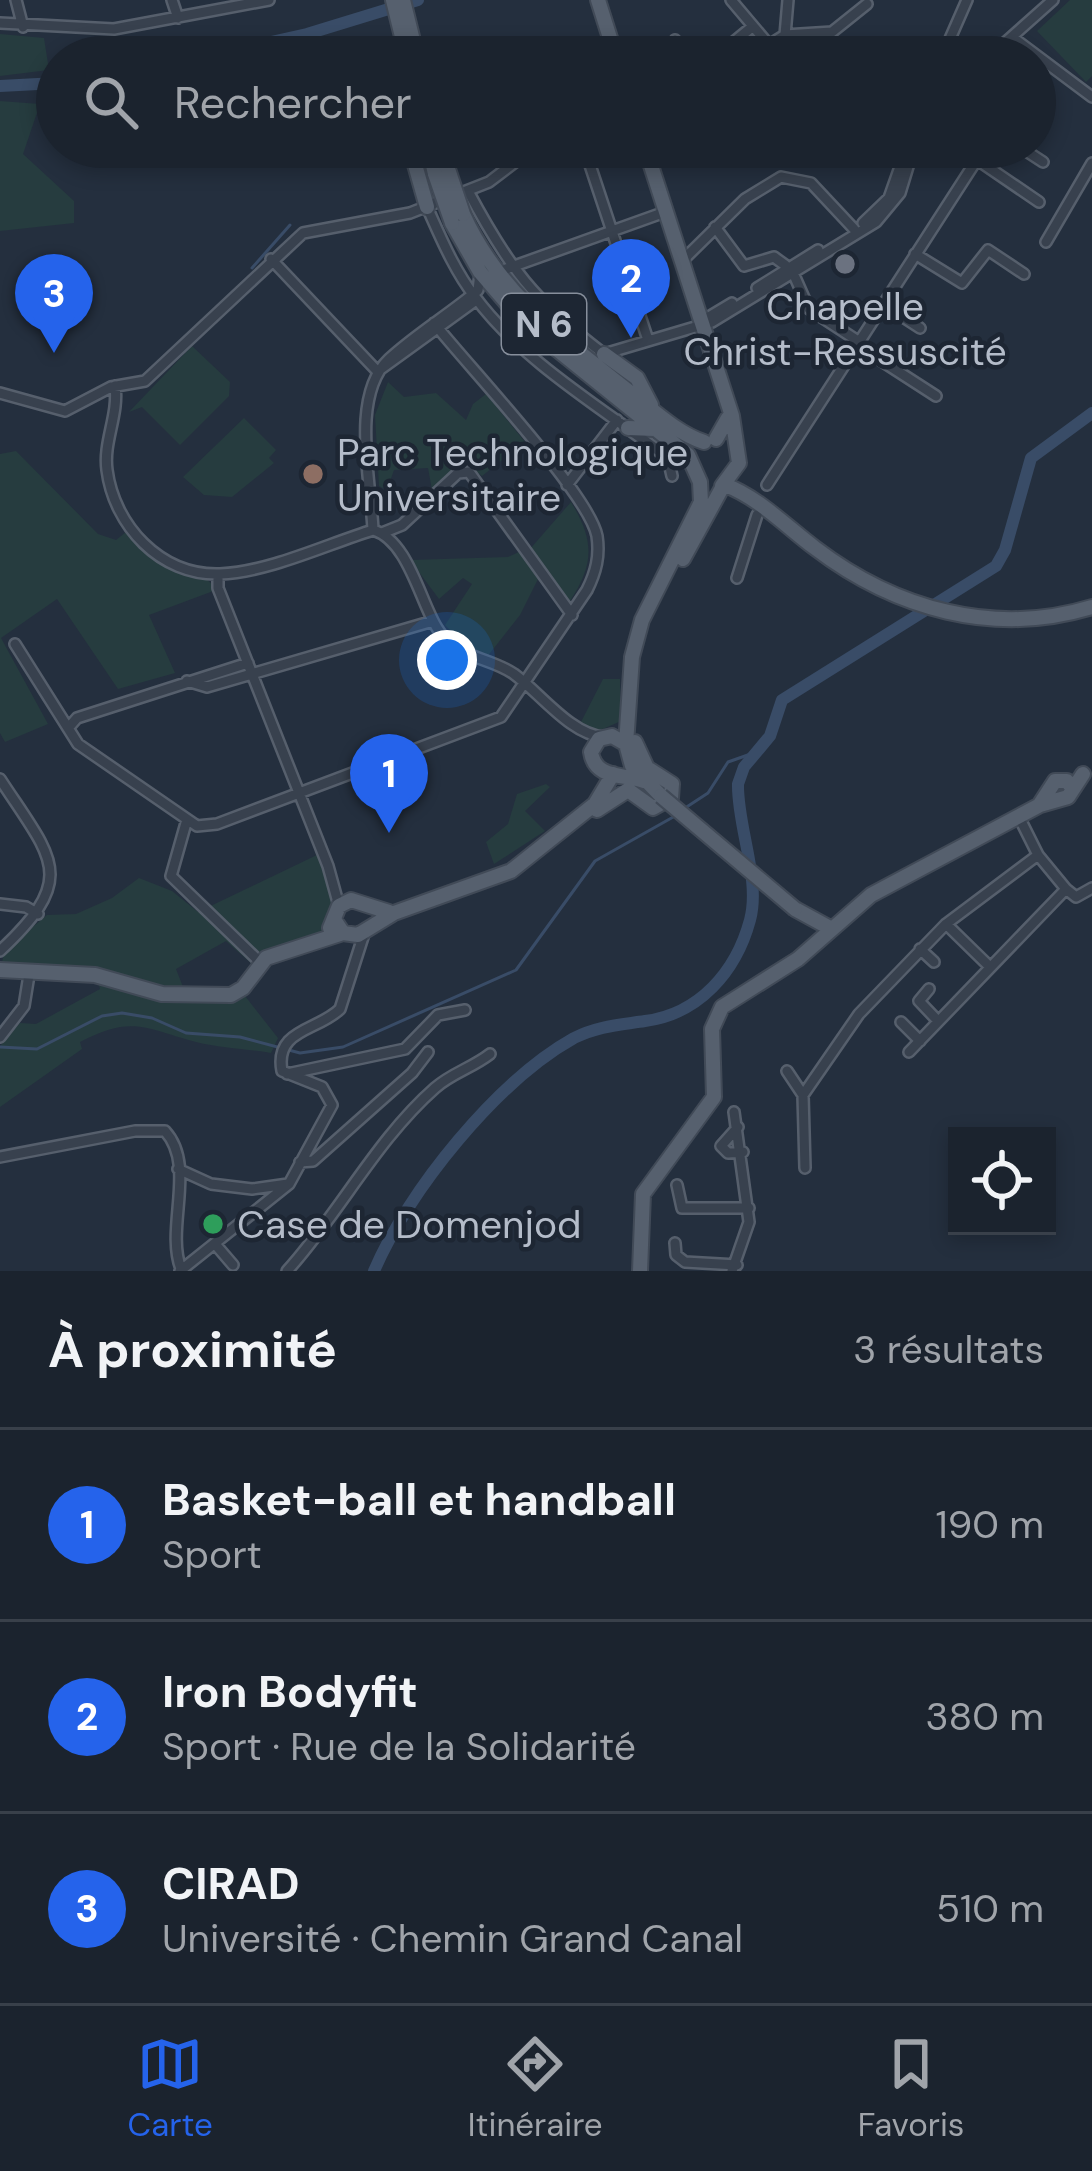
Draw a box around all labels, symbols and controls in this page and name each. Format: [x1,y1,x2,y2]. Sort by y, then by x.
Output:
search box [36,36,1056,168]
icon: search [78,69,144,135]
text: Rechercher [174,73,412,132]
pin: 2 [592,239,670,338]
marker: Chapelle Christ-Ressuscité [832,251,858,277]
pin: 3 [15,254,93,353]
place label: Chapelle Christ-Ressuscité [683,281,1007,377]
road number: N 6 [502,294,586,354]
place label: Parc Technologique Universitaire [337,427,688,523]
marker: Parc Technologique Universitaire [300,461,326,487]
your location [417,630,477,690]
pin: 1 [350,734,428,833]
map controls [948,1127,1056,1235]
button: locate [948,1127,1056,1235]
place label: Case de Domenjod [237,1199,582,1250]
marker: Case de Domenjod [200,1211,226,1237]
text: À proximité [48,1316,337,1383]
text: 3 résultats [853,1324,1044,1375]
text: Basket-ball et handball [162,1470,676,1529]
text: 1 [80,1499,94,1550]
text: 190 m [936,1499,1044,1550]
text: Sport [162,1529,262,1580]
text: Iron Bodyfit [162,1662,418,1721]
text: 2 [76,1691,98,1742]
text: 380 m [925,1691,1044,1742]
text: Sport · Rue de la Solidarité [162,1721,636,1772]
text: CIRAD [162,1854,300,1913]
text: 3 [75,1883,99,1934]
text: 510 m [936,1883,1044,1934]
text: Université · Chemin Grand Canal [162,1913,743,1964]
tab: Carte [128,2031,213,2146]
tab: Itinéraire [468,2031,603,2146]
tab: Favoris [858,2031,964,2146]

